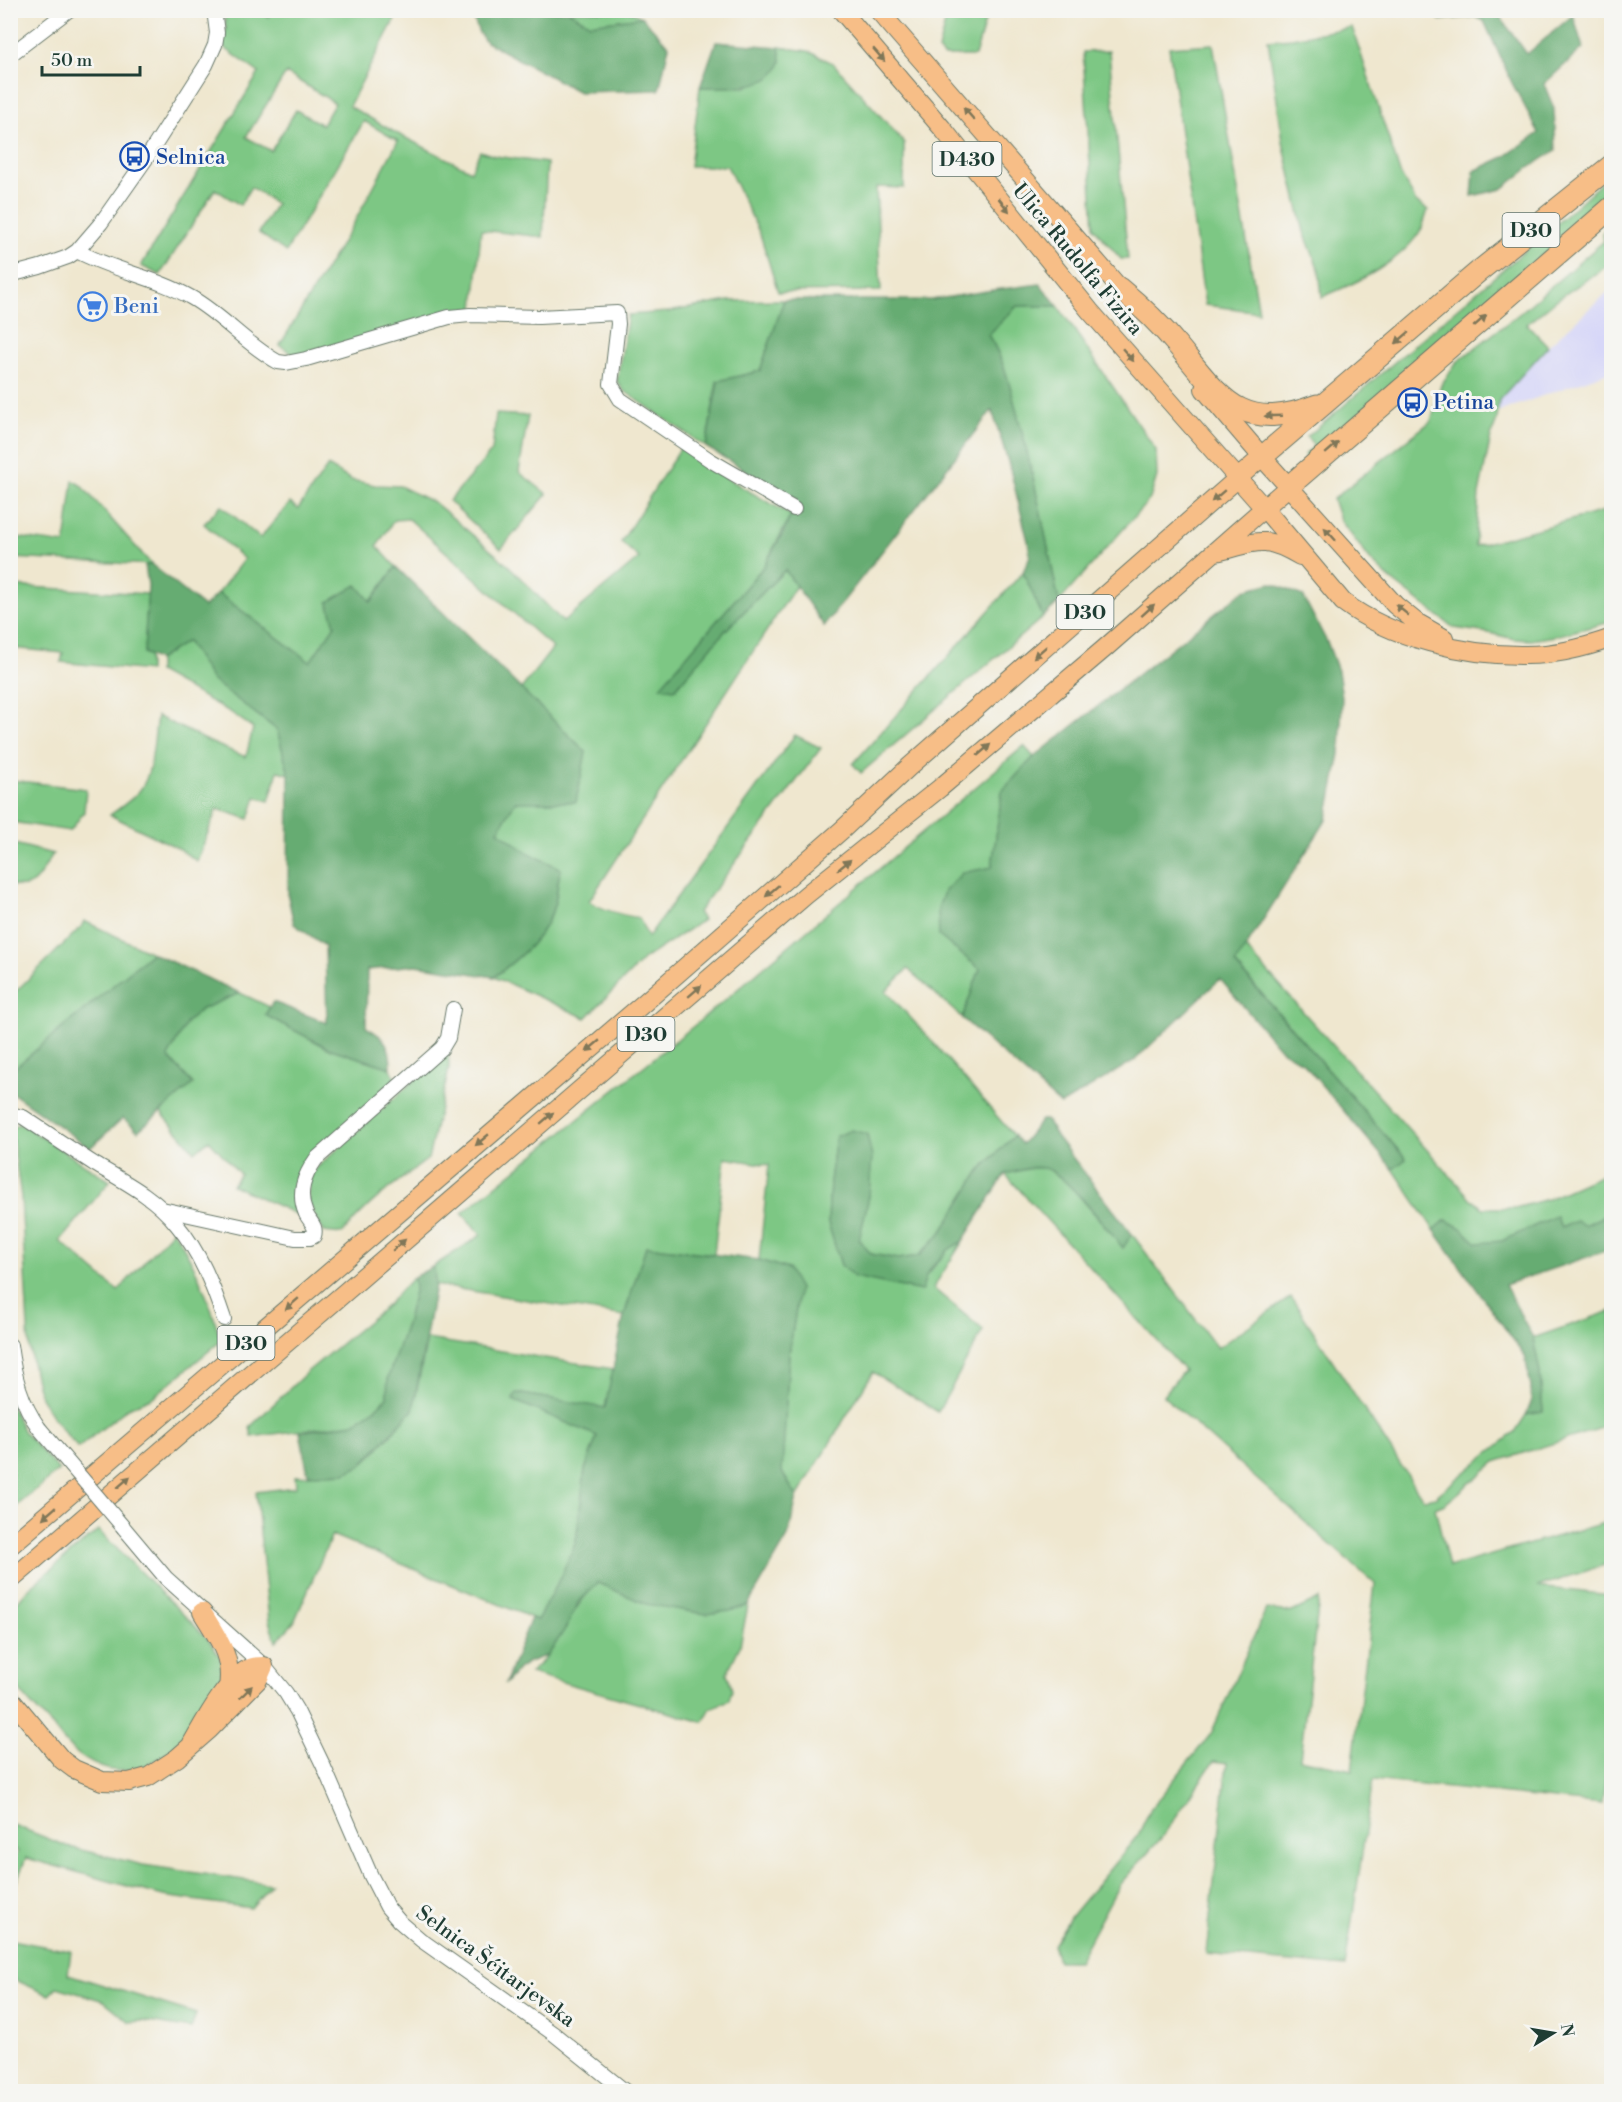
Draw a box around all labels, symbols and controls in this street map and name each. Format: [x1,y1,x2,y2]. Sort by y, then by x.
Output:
scale bar [42,39,140,77]
one-way arrow [872,47,885,62]
text: 50 m [51,49,93,72]
one-way arrow [963,107,976,122]
bus stop icon: Selnica [119,141,151,173]
road number: D430 [932,142,1002,176]
place label: Selnica [156,145,226,171]
street label: Ulica Rudolfa Fizira [1006,178,1149,341]
one-way arrow [997,197,1010,213]
road number: D30 [1502,213,1559,247]
supermarket icon: Beni [77,290,109,322]
place label: Beni [113,294,159,320]
one-way arrow [1472,315,1487,328]
one-way arrow [1395,331,1410,344]
one-way arrow [1121,347,1134,362]
bus stop icon: Petina [1396,386,1428,418]
place label: Petina [1433,390,1495,416]
one-way arrow [1263,411,1282,420]
one-way arrow [1324,442,1340,455]
one-way arrow [1210,489,1225,503]
one-way arrow [1324,527,1337,542]
road number: D30 [1056,595,1114,629]
one-way arrow [1140,603,1155,617]
one-way arrow [1394,604,1410,617]
one-way arrow [1032,645,1047,659]
one-way arrow [976,743,992,756]
one-way arrow [836,859,852,872]
one-way arrow [765,884,780,897]
one-way arrow [687,985,702,998]
road number: D30 [618,1017,674,1051]
one-way arrow [586,1039,601,1052]
one-way arrow [539,1112,554,1125]
one-way arrow [474,1134,490,1147]
one-way arrow [391,1239,407,1252]
one-way arrow [285,1297,300,1310]
road number: D30 [218,1326,274,1360]
one-way arrow [116,1475,132,1488]
one-way arrow [41,1507,57,1520]
one-way arrow [239,1686,253,1700]
street label: Selnica Šćitarjevska [411,1898,582,2034]
north arrow [1523,2003,1583,2063]
text: N [1556,2022,1578,2039]

